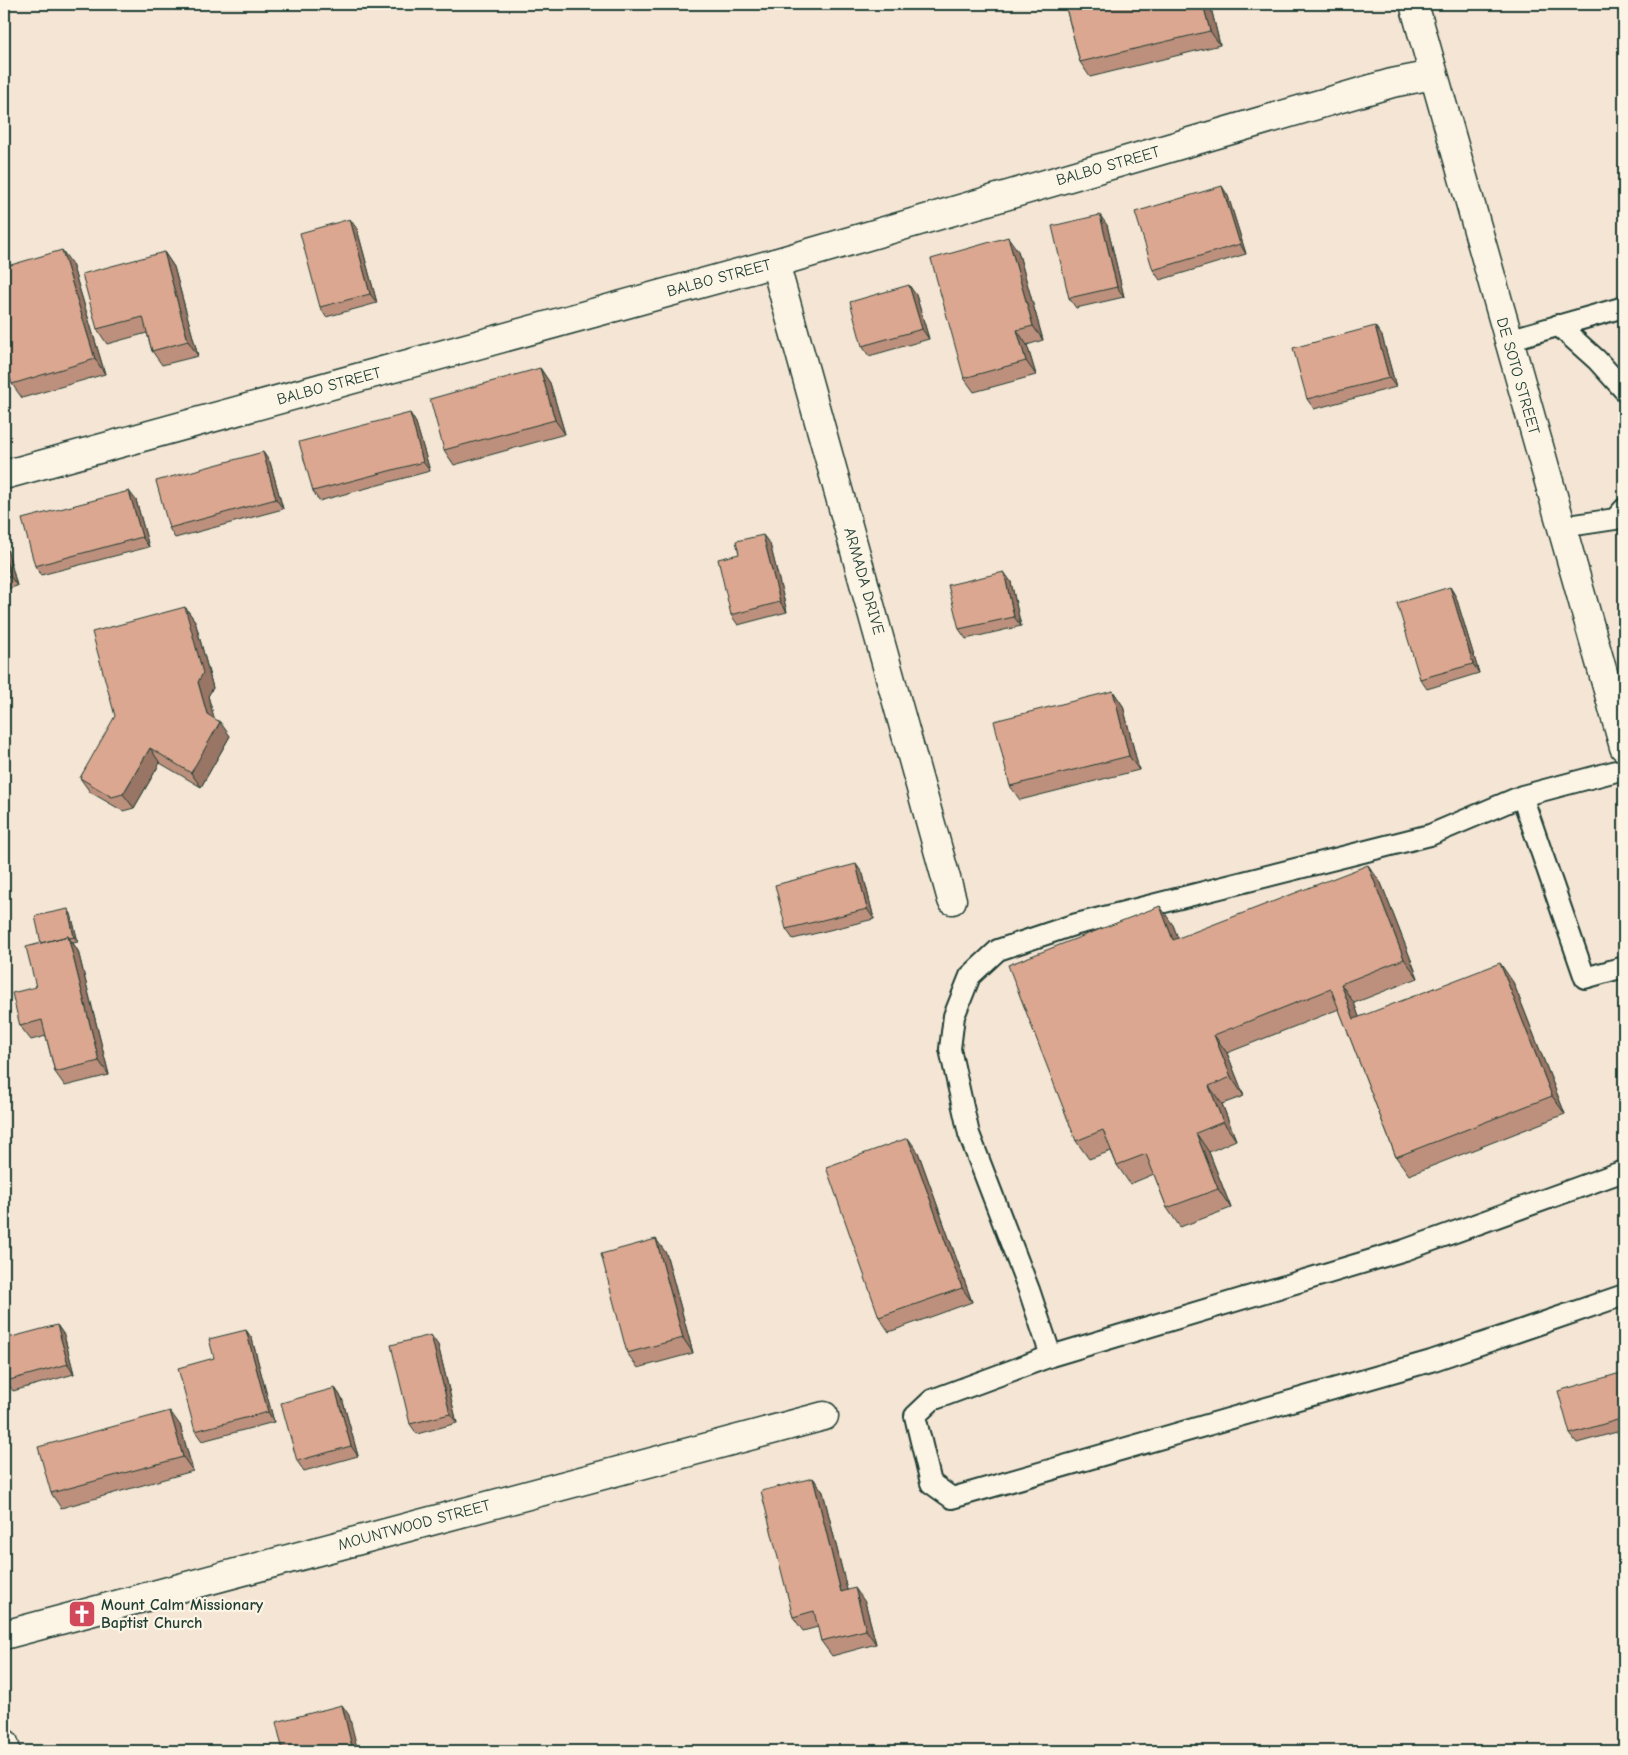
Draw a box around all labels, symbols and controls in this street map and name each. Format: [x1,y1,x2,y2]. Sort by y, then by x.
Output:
street label: BALBO STREET [1054,142,1163,189]
street label: BALBO STREET [665,255,774,301]
street label: DE SOTO STREET [1493,315,1543,437]
street label: BALBO STREET [275,363,384,409]
street label: ARMADA DRIVE [840,525,888,637]
street label: MOUNTWOOD STREET [336,1496,493,1554]
place label: Mount Calm Missionary Baptist Church [101,1596,264,1632]
church icon: Mount Calm Missionary Baptist Church [67,1599,97,1629]

